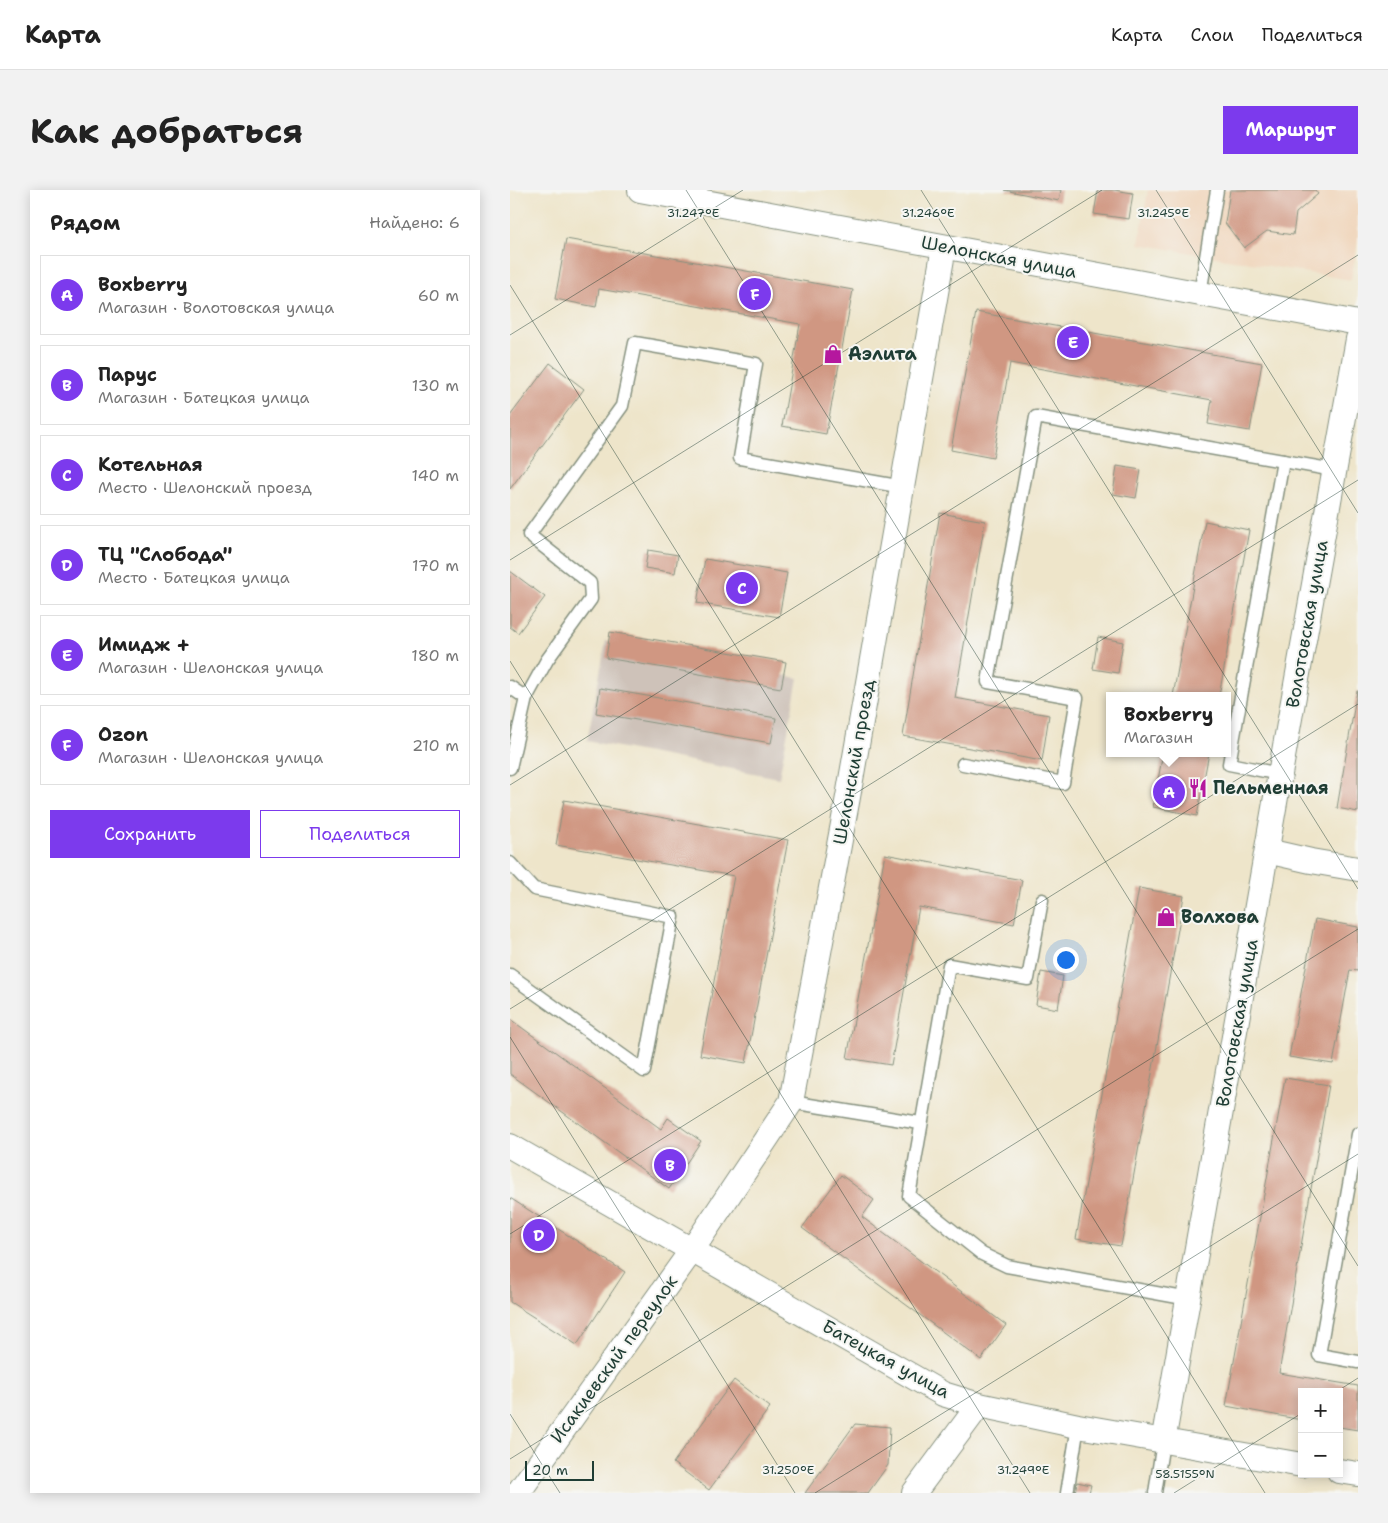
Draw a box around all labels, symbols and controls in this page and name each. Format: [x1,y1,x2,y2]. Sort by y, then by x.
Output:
text: Карта [25,19,101,51]
text: Карта [1111,23,1162,47]
text: Слои [1190,23,1234,47]
text: Поделиться [1262,23,1363,47]
button: Маршрут [1223,106,1358,154]
text: Как добраться [30,107,303,154]
text: 31.247°E [667,205,719,221]
text: 31.246°E [901,205,955,221]
text: 31.245°E [1137,205,1189,221]
text: Рядом [50,209,120,237]
text: Найдено: 6 [369,212,460,233]
street label: Шелонская улица [919,230,1079,284]
text: Boxberry [98,272,188,297]
pin: F [739,275,771,313]
text: A [61,285,73,306]
text: 60 m [418,285,459,306]
text: Магазин · Волотовская улица [98,297,334,318]
pin: E [1057,323,1089,361]
place label: Аэлита [848,342,918,366]
shop icon: Аэлита [822,343,844,365]
text: Парус [98,362,157,387]
text: B [62,375,72,396]
text: 130 m [412,375,459,396]
text: Магазин · Батецкая улица [98,387,310,408]
text: Котельная [98,452,203,477]
text: C [62,465,72,486]
text: 140 m [412,465,459,486]
text: Место · Шелонский проезд [98,477,312,498]
street label: Волотовская улица [1280,538,1334,710]
text: ТЦ "Слобода" [98,542,232,567]
text: D [61,555,73,576]
text: 170 m [412,555,459,576]
text: Место · Батецкая улица [98,567,290,588]
pin: C [726,569,758,607]
text: Имидж + [98,632,190,657]
text: E [62,645,72,666]
text: 180 m [411,645,459,666]
text: Магазин · Шелонская улица [98,657,323,678]
street label: Шелонский проезд [828,677,880,847]
popup [1106,692,1231,757]
text: Boxberry [1124,702,1213,727]
text: Ozon [98,722,148,747]
text: Магазин [1124,727,1193,748]
text: F [62,735,72,756]
text: 210 m [412,735,459,756]
text: Магазин · Шелонская улица [98,747,323,768]
pin: A [1153,773,1185,811]
place label: Пельменная [1213,776,1329,800]
restaurant icon: Пельменная [1187,777,1209,799]
button: Сохранить [50,810,250,858]
button: Поделиться [260,810,460,858]
place label: Волхова [1181,905,1260,929]
shop icon: Волхова [1155,906,1177,928]
street label: Волотовская улица [1210,937,1264,1109]
your location [1053,947,1079,973]
pin: B [654,1146,686,1184]
pin: D [523,1216,555,1254]
street label: Исакиевский переулок [545,1270,683,1448]
street label: Батецкая улица [818,1314,954,1404]
map controls [1298,1388,1343,1478]
button: + [1298,1388,1343,1433]
button: − [1298,1433,1343,1478]
scale bar [525,1458,594,1481]
text: 20 m [532,1461,568,1479]
text: 31.250°E [762,1462,814,1478]
text: 31.249°E [997,1462,1049,1478]
text: 58.5155°N [1155,1466,1215,1482]

